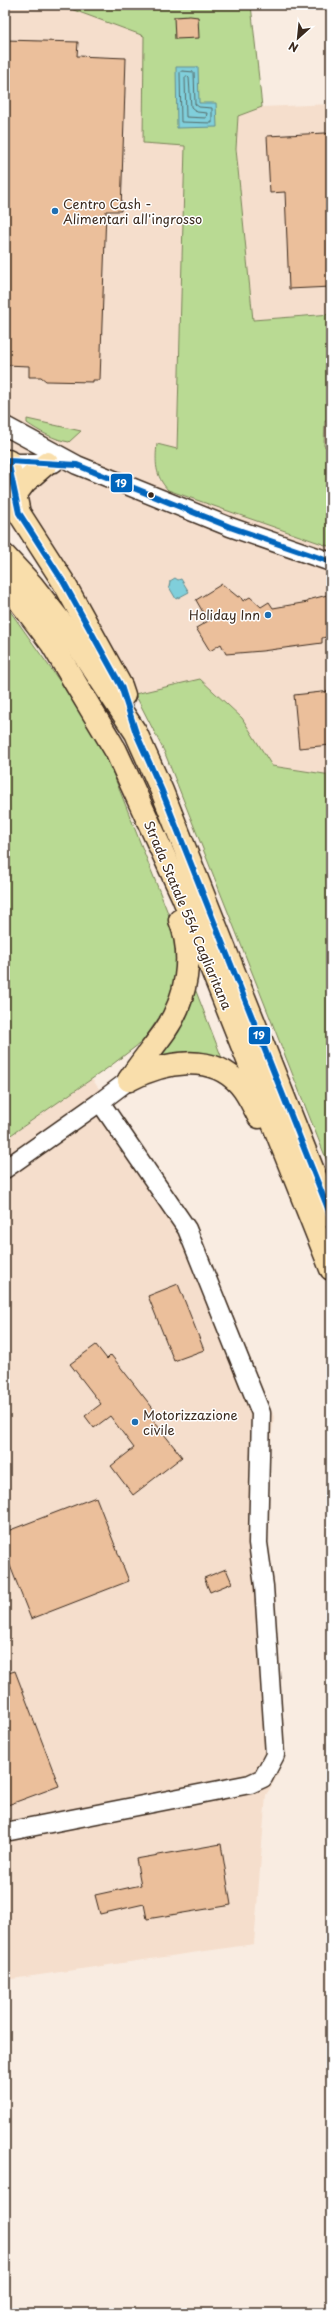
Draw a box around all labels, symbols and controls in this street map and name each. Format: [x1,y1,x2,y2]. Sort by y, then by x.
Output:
north arrow [278,18,318,58]
text: N [285,38,301,57]
place label: Centro Cash - Alimentari all'ingrosso [63,194,202,228]
marker: Centro Cash - Alimentari all'ingrosso [50,206,60,216]
line badge: 19 [110,473,133,493]
text: 19 [115,474,127,491]
unlabelled marker [146,490,156,500]
place label: Holiday Inn [189,605,260,624]
marker: Holiday Inn [263,610,273,620]
street label: Strada Statale 554 Cagliaritana [140,817,237,1013]
line badge: 19 [248,1026,271,1045]
text: 19 [253,1026,265,1043]
place label: Motorizzazione civile [143,1405,238,1439]
marker: Motorizzazione civile [130,1417,140,1427]

